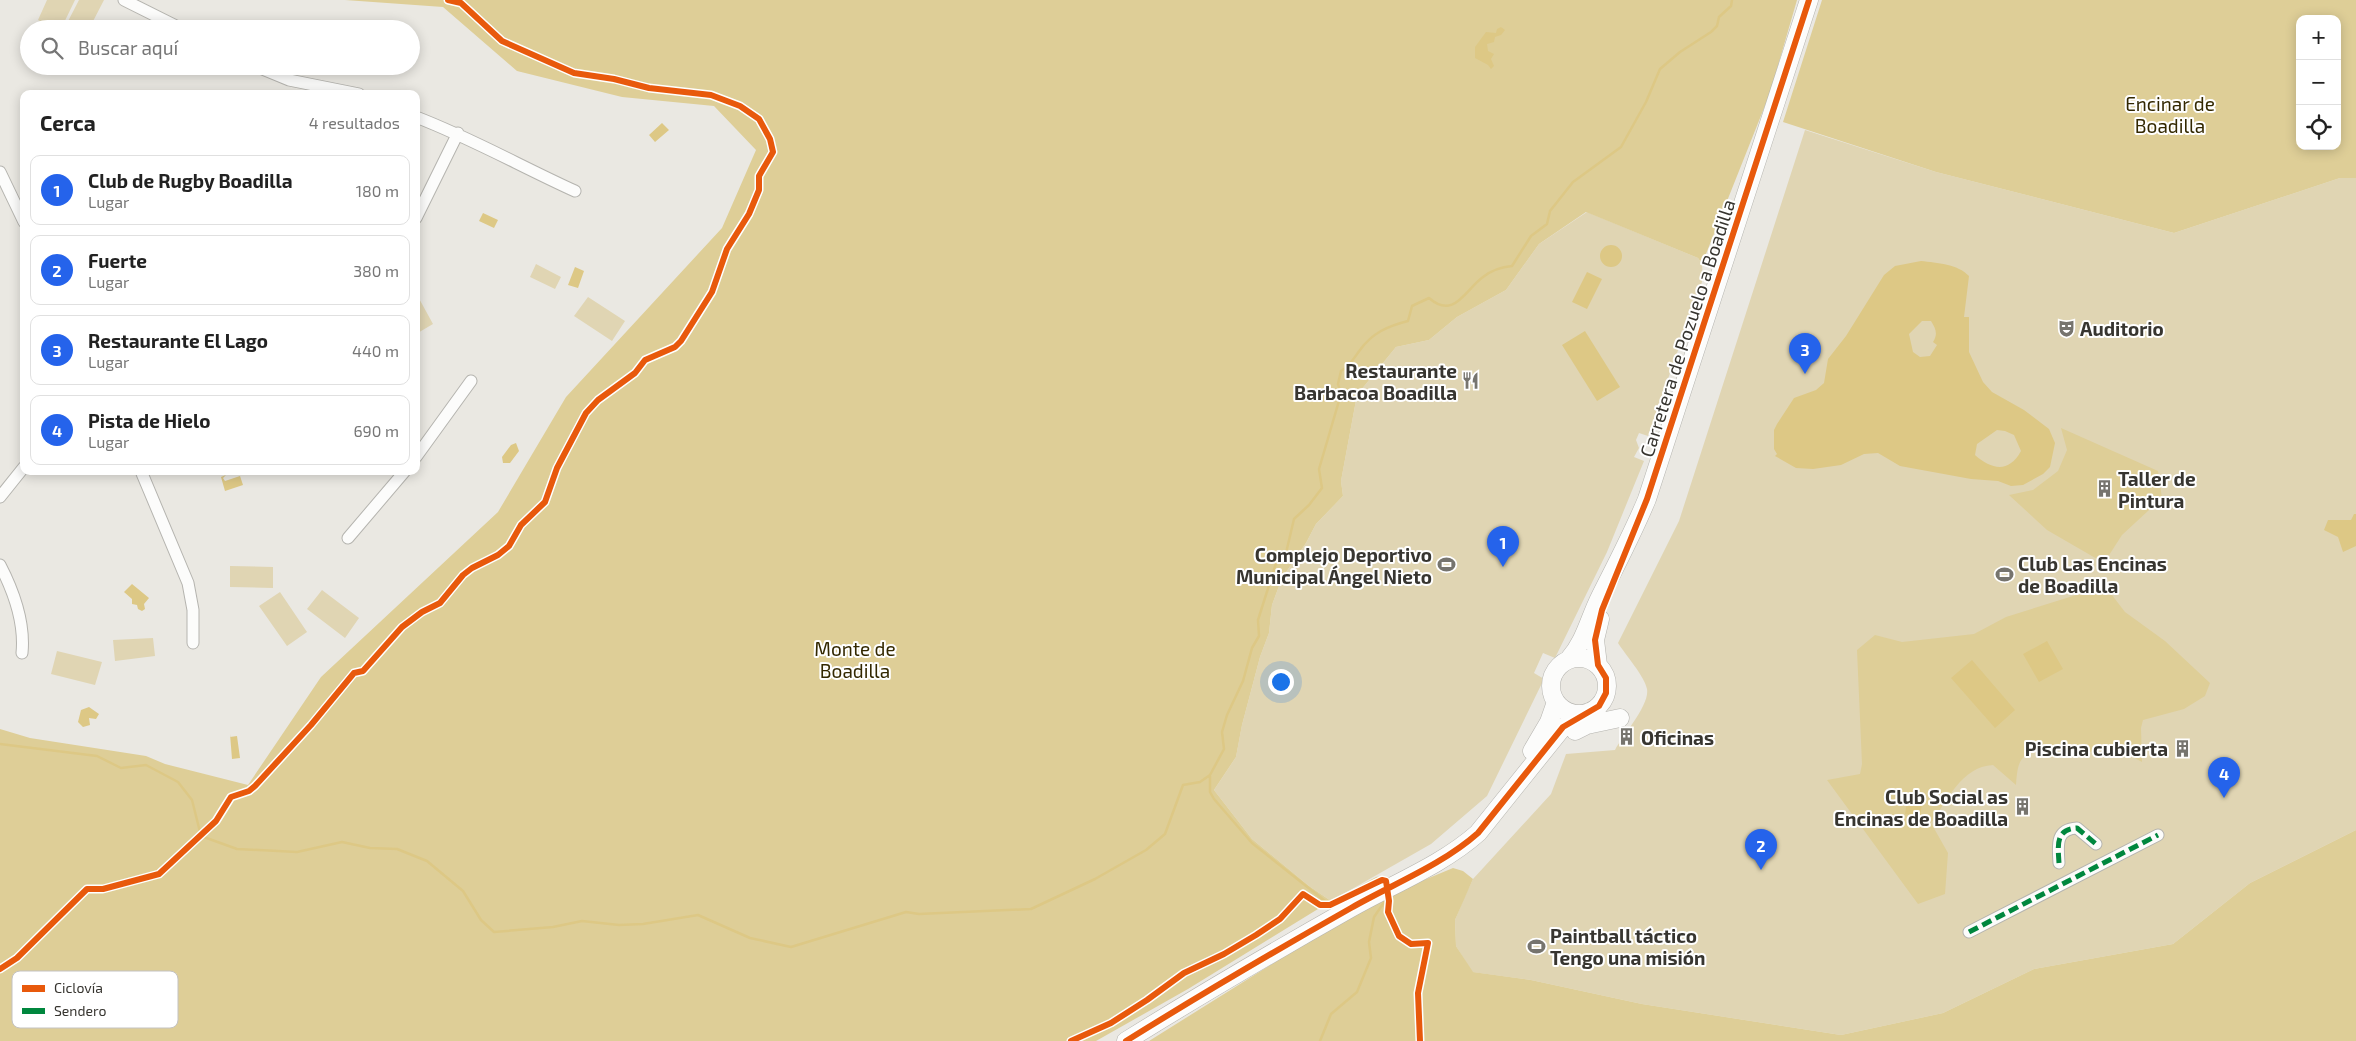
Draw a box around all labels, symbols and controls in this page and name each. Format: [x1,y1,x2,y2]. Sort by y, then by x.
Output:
map controls [2296,15,2341,150]
button: + [2296,15,2341,60]
search box [20,20,420,75]
icon: search [38,34,66,62]
text: Buscar aquí [78,36,178,59]
button: − [2296,60,2341,105]
park label: Encinar de Boadilla [2125,92,2215,137]
button: locate [2296,105,2341,150]
text: Cerca [40,110,96,135]
text: 4 resultados [309,113,400,132]
text: Club de Rugby Boadilla [88,169,293,192]
text: 1 [54,181,60,200]
text: 180 m [356,181,399,200]
text: Lugar [88,192,129,211]
street label: Carretera de Pozuelo a Boadilla [1634,196,1740,460]
text: Fuerte [88,249,147,272]
text: 2 [52,261,62,280]
text: 380 m [353,261,399,280]
text: Lugar [88,272,129,291]
place label: Auditorio [2080,317,2164,340]
theatre icon: Auditorio [2056,318,2076,338]
text: Restaurante El Lago [88,329,268,352]
pin: 3 [1789,333,1821,374]
text: 3 [52,341,62,360]
text: 440 m [352,341,399,360]
text: Lugar [88,352,129,371]
place label: Restaurante Barbacoa Boadilla [1294,359,1457,404]
restaurant icon: Restaurante Barbacoa Boadilla [1461,371,1481,391]
text: Pista de Hielo [88,409,211,432]
text: 4 [52,421,62,440]
text: 690 m [353,421,399,440]
text: Lugar [88,432,129,451]
place label: Taller de Pintura [2118,467,2196,512]
building icon: Taller de Pintura [2094,479,2114,499]
pin: 1 [1487,526,1519,567]
place label: Complejo Deportivo Municipal Ángel Nieto [1236,543,1432,588]
place label: Club Las Encinas de Boadilla [2018,552,2167,597]
sports icon: Complejo Deportivo Municipal Ángel Nieto [1436,555,1456,575]
sports icon: Club Las Encinas de Boadilla [1994,564,2014,584]
park label: Monte de Boadilla [814,637,896,682]
your location [1268,669,1294,695]
place label: Oficinas [1641,726,1714,749]
building icon: Oficinas [1617,727,1637,747]
place label: Piscina cubierta [2025,737,2168,760]
building icon: Piscina cubierta [2172,738,2192,758]
pin: 4 [2208,757,2240,798]
place label: Club Social as Encinas de Boadilla [1834,785,2008,830]
building icon: Club Social as Encinas de Boadilla [2012,797,2032,817]
pin: 2 [1745,829,1777,870]
place label: Paintball táctico Tengo una misión [1550,924,1706,969]
sports icon: Paintball táctico Tengo una misión [1526,936,1546,956]
legend [12,971,178,1028]
text: Ciclovía [54,979,103,996]
text: Sendero [54,1002,106,1019]

